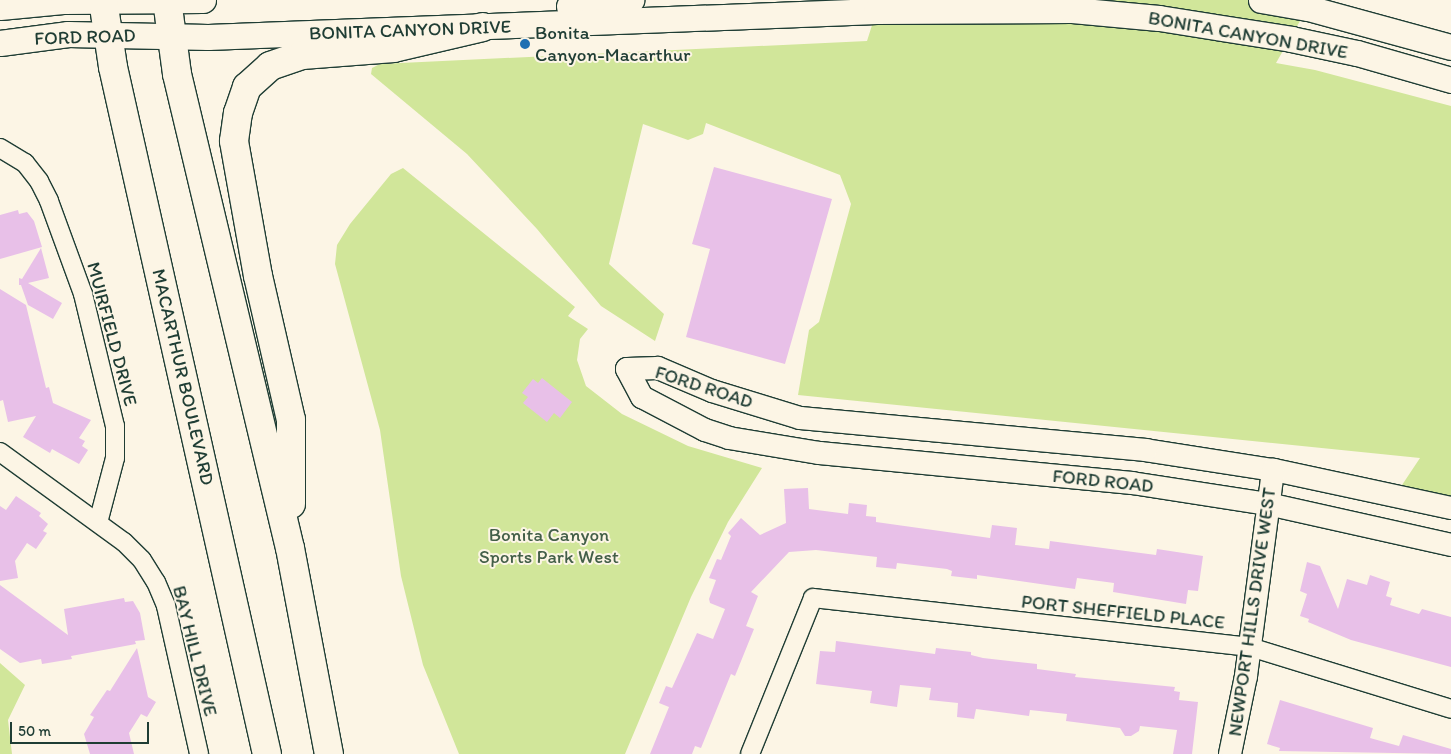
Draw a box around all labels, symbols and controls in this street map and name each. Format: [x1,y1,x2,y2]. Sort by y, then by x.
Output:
street label: BONITA CANYON DRIVE [1146,6,1350,64]
street label: BONITA CANYON DRIVE [308,15,512,45]
place label: Bonita Canyon-Macarthur [535,22,690,66]
street label: FORD ROAD [34,24,136,50]
marker: Bonita Canyon-Macarthur [519,38,531,50]
street label: MUIRFIELD DRIVE [81,258,143,410]
street label: MACARTHUR BOULEVARD [147,267,219,487]
street label: FORD ROAD [652,360,756,414]
street label: FORD ROAD [1051,464,1155,498]
street label: NEWPORT HILLS DRIVE WEST [1223,486,1281,738]
park label: Bonita Canyon Sports Park West [479,524,619,568]
street label: BAY HILL DRIVE [167,582,223,720]
street label: PORT SHEFFIELD PLACE [1021,590,1225,634]
scale bar [12,712,151,744]
text: 50 m [18,722,51,740]

